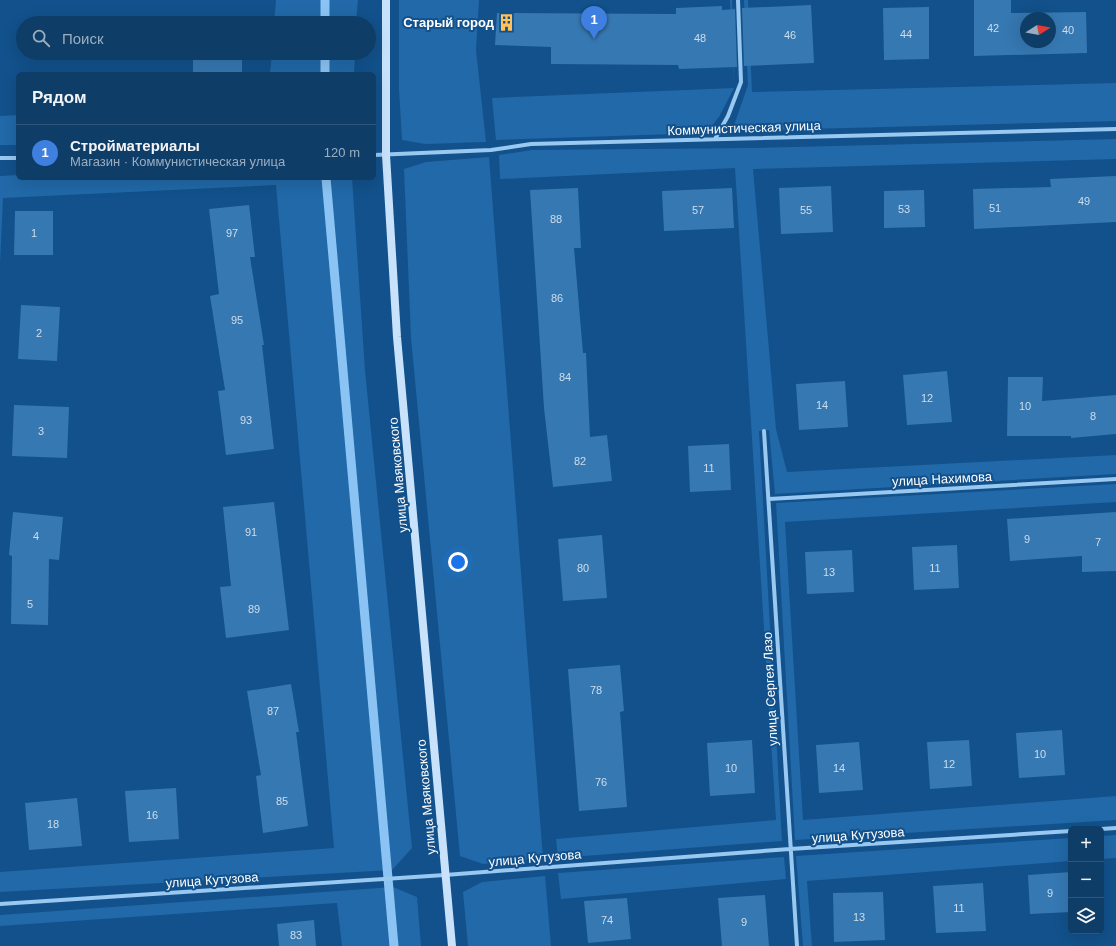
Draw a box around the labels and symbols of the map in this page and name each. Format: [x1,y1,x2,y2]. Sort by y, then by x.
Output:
pin: 1 [581,6,607,39]
building icon: Старый город [497,12,517,32]
north arrow [1020,12,1056,48]
place label: Старый город [403,15,495,30]
house number: 42 [987,22,999,34]
house number: 40 [1062,24,1074,36]
house number: 44 [900,28,912,40]
house number: 46 [784,29,796,41]
house number: 48 [694,32,706,44]
street label: Коммунистическая улица [667,118,822,138]
house number: 49 [1078,195,1090,207]
house number: 51 [989,202,1001,214]
house number: 53 [898,203,910,215]
house number: 57 [692,204,704,216]
house number: 55 [800,204,812,216]
house number: 88 [550,213,562,225]
house number: 1 [31,227,37,239]
house number: 97 [226,227,238,239]
house number: 86 [551,292,563,304]
house number: 95 [231,314,243,326]
house number: 2 [36,327,42,339]
house number: 84 [559,371,571,383]
house number: 12 [921,392,933,404]
house number: 14 [816,399,828,411]
house number: 10 [1019,400,1031,412]
house number: 8 [1090,410,1096,422]
house number: 93 [240,414,252,426]
street label: улица Маяковского [385,417,411,533]
house number: 3 [38,425,44,437]
house number: 82 [574,455,586,467]
house number: 11 [703,462,715,474]
street label: улица Нахимова [892,469,993,489]
house number: 91 [245,526,257,538]
house number: 4 [33,530,39,542]
house number: 9 [1024,533,1030,545]
house number: 7 [1095,536,1101,548]
your location [448,552,468,572]
house number: 80 [577,562,589,574]
house number: 11 [929,562,941,574]
house number: 13 [823,566,835,578]
house number: 5 [27,598,33,610]
house number: 89 [248,603,260,615]
street label: улица Сергея Лазо [760,632,780,746]
house number: 78 [590,684,602,696]
house number: 87 [267,705,279,717]
street label: улица Маяковского [413,739,439,855]
house number: 10 [1034,748,1046,760]
house number: 12 [943,758,955,770]
house number: 10 [725,762,737,774]
house number: 14 [833,762,845,774]
house number: 76 [595,776,607,788]
house number: 85 [276,795,288,807]
house number: 16 [146,809,158,821]
house number: 18 [47,818,59,830]
street label: улица Кутузова [811,824,906,846]
street label: улица Кутузова [488,846,583,870]
street label: улица Кутузова [165,869,260,891]
house number: 9 [1047,887,1053,899]
house number: 11 [953,902,965,914]
house number: 13 [853,911,865,923]
house number: 74 [601,914,613,926]
house number: 9 [741,916,747,928]
house number: 83 [290,929,302,941]

